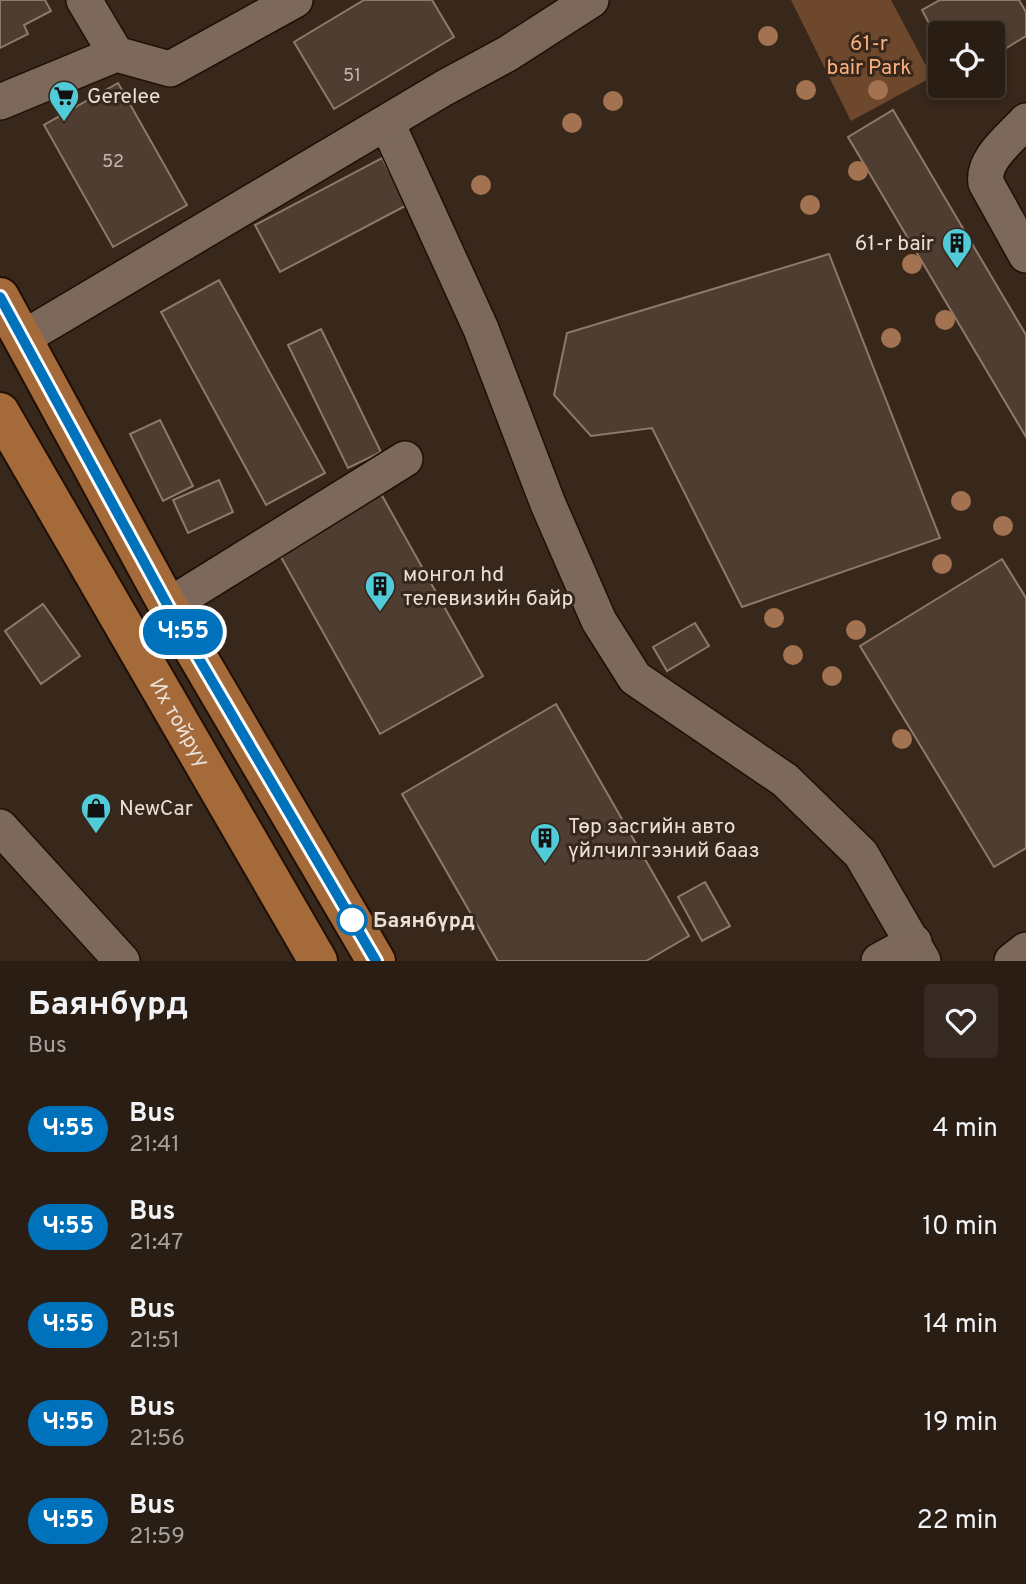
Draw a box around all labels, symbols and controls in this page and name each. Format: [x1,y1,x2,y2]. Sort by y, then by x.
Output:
map controls [928,21,1005,98]
button: locate [928,21,1005,98]
park label: 61-r bair Park [827,31,911,82]
house number: 51 [343,65,361,88]
supermarket icon: Gerelee [47,79,81,123]
place label: Gerelee [87,84,160,111]
house number: 52 [102,151,124,174]
building icon: 61-r bair [940,226,974,270]
place label: 61-r bair [855,231,934,258]
place label: монгол hd телевизийн байр [403,562,573,613]
building icon: монгол hd телевизийн байр [363,569,397,613]
line badge: Ч:55 [134,609,232,655]
text: Ч:55 [157,617,209,647]
street label: Их тойруу [142,674,215,773]
shop icon: NewCar [79,791,113,835]
place label: NewCar [119,796,193,823]
place label: Төр засгийн авто үйлчилгээний бааз [568,814,760,865]
building icon: Төр засгийн авто үйлчилгээний бааз [528,821,562,865]
marker: Баянбүрд [337,905,367,935]
place label: Баянбүрд [373,908,475,935]
button: heart [924,984,998,1058]
text: Баянбүрд [28,985,188,1027]
text: Bus [28,1032,67,1061]
text: Bus [129,1098,175,1131]
text: 4 min [932,1113,998,1146]
text: Ч:55 [42,1114,94,1144]
text: 21:41 [129,1131,180,1160]
text: Bus [129,1196,175,1229]
text: 10 min [922,1211,998,1244]
text: Ч:55 [42,1212,94,1242]
text: 21:47 [129,1229,183,1258]
text: Bus [129,1294,175,1327]
text: 14 min [923,1309,998,1342]
text: Ч:55 [42,1310,94,1340]
text: 21:51 [129,1327,180,1356]
text: Bus [129,1392,175,1425]
text: 19 min [923,1407,998,1440]
text: Ч:55 [42,1408,94,1438]
text: 21:56 [129,1425,185,1454]
text: Bus [129,1490,175,1523]
text: 22 min [917,1505,998,1538]
text: Ч:55 [42,1506,94,1536]
text: 21:59 [129,1523,185,1552]

